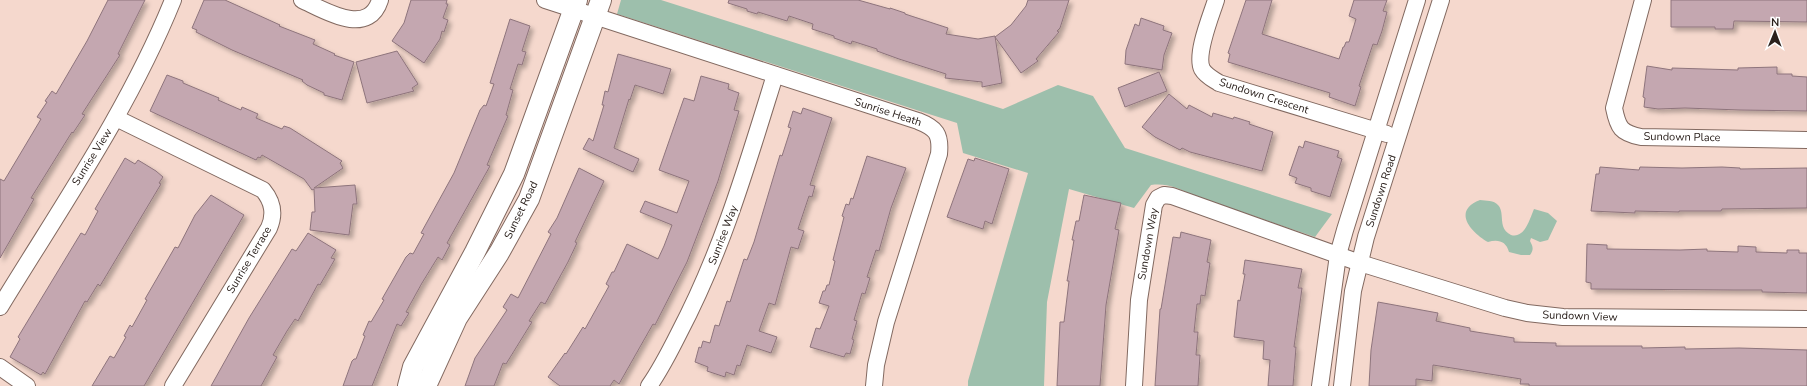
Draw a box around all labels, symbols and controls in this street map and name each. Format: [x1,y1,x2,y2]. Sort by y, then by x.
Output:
north arrow [1755,12,1795,52]
text: N [1771,15,1779,30]
street label: Sundown Crescent [1217,74,1311,118]
street label: Sunrise Heath [852,94,924,130]
street label: Sunrise View [68,126,116,188]
street label: Sundown Place [1643,129,1721,145]
street label: Sundown Road [1362,153,1400,229]
street label: Sunset Road [501,179,541,241]
street label: Sunrise Way [705,203,741,267]
street label: Sundown Way [1134,206,1162,281]
street label: Sunrise Terrace [223,224,275,296]
street label: Sundown View [1542,307,1618,325]

